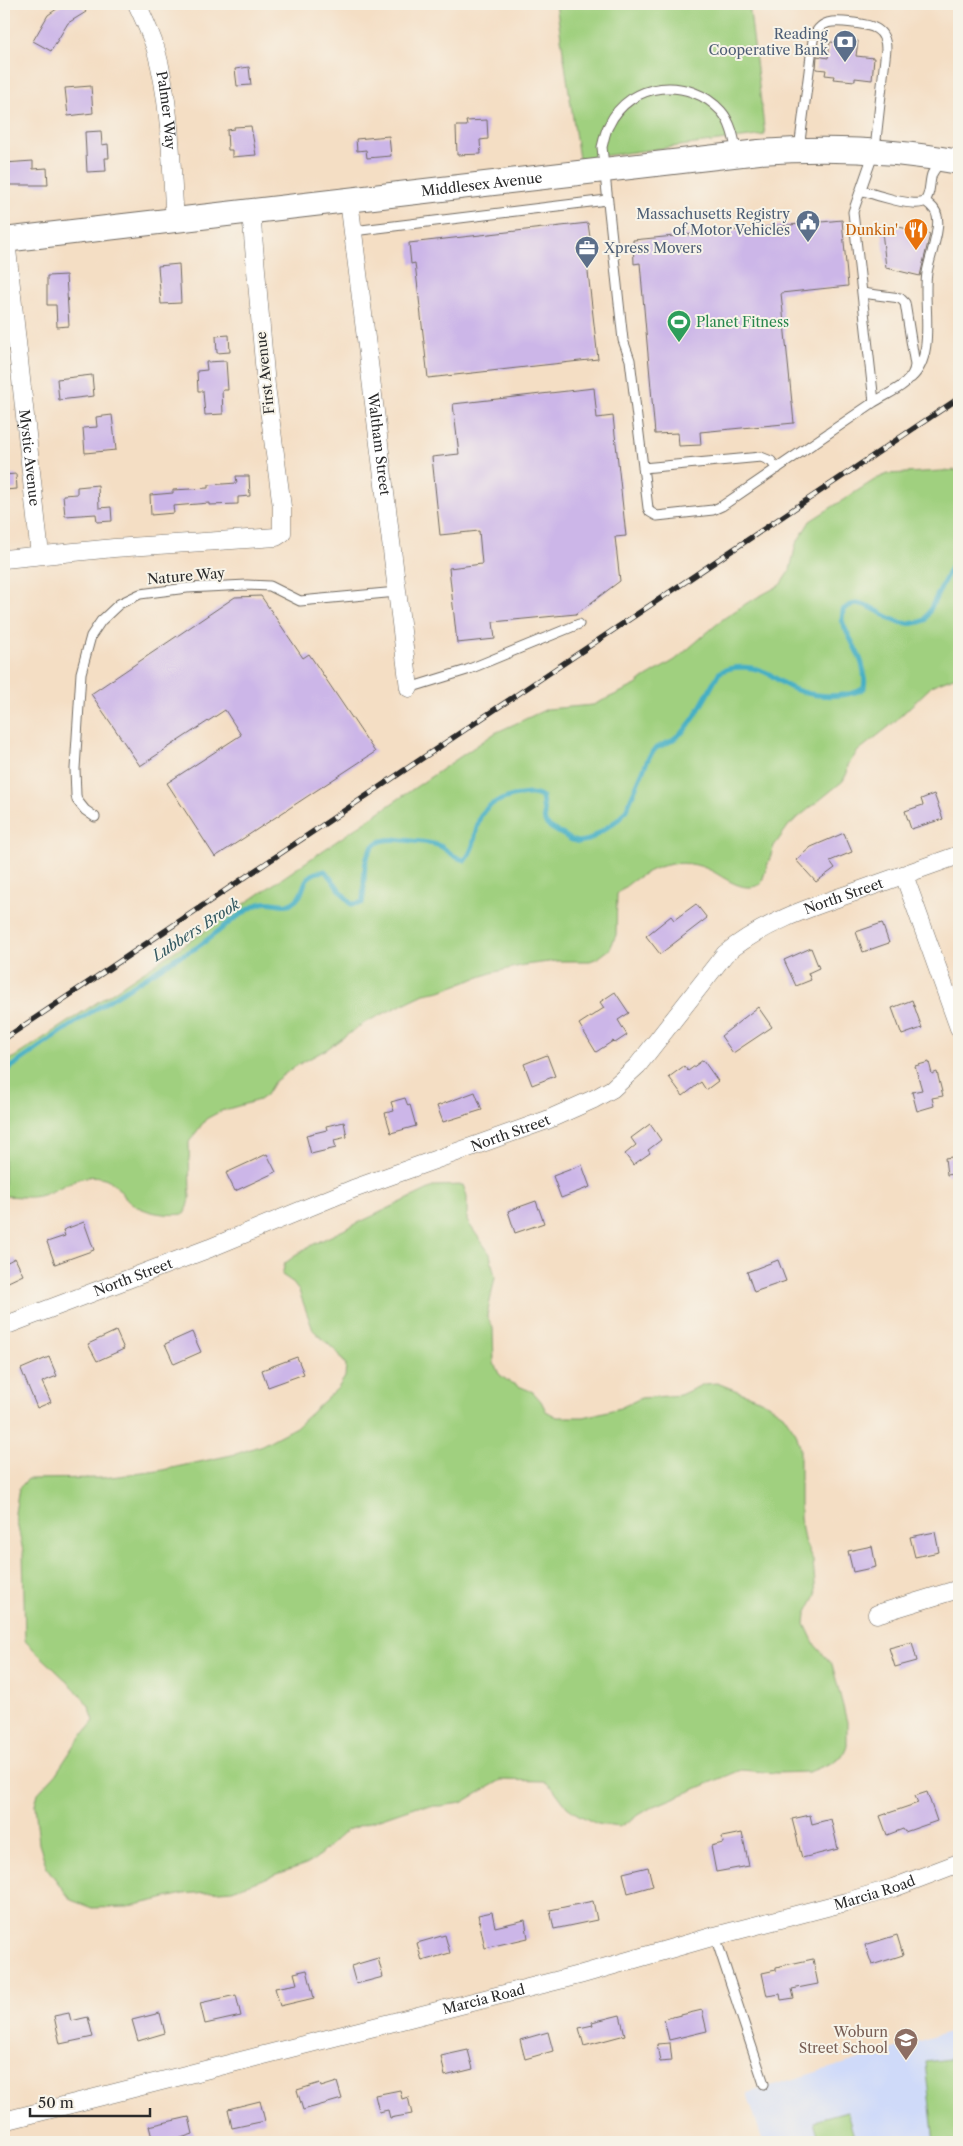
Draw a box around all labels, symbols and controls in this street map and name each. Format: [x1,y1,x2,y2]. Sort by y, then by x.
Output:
place label: Reading Cooperative Bank [709,25,829,59]
bank icon: Reading Cooperative Bank [832,29,858,63]
street label: Palmer Way [152,69,180,150]
street label: Middlesex Avenue [420,168,543,200]
place label: Massachusetts Registry of Motor Vehicles [636,205,790,239]
public building icon: Massachusetts Registry of Motor Vehicles [795,209,821,243]
restaurant icon: Dunkin' [903,217,929,251]
place label: Dunkin' [845,221,898,239]
office icon: Xpress Movers [574,235,600,269]
place label: Xpress Movers [603,239,702,257]
sports icon: Planet Fitness [666,309,692,343]
place label: Planet Fitness [696,313,789,331]
street label: First Avenue [252,331,278,415]
street label: Waltham Street [364,391,394,497]
street label: Mystic Avenue [15,409,44,507]
street label: Nature Way [146,564,226,588]
street label: North Street [801,874,886,918]
water label: Lubbers Brook [147,894,243,966]
street label: North Street [468,1111,553,1155]
street label: North Street [91,1254,175,1300]
street label: Marcia Road [832,1871,918,1914]
street label: Marcia Road [441,1980,527,2018]
place label: Woburn Street School [799,2023,888,2057]
school or university icon: Woburn Street School [893,2027,919,2061]
scale bar [30,2086,150,2118]
text: 50 m [38,2093,74,2112]

